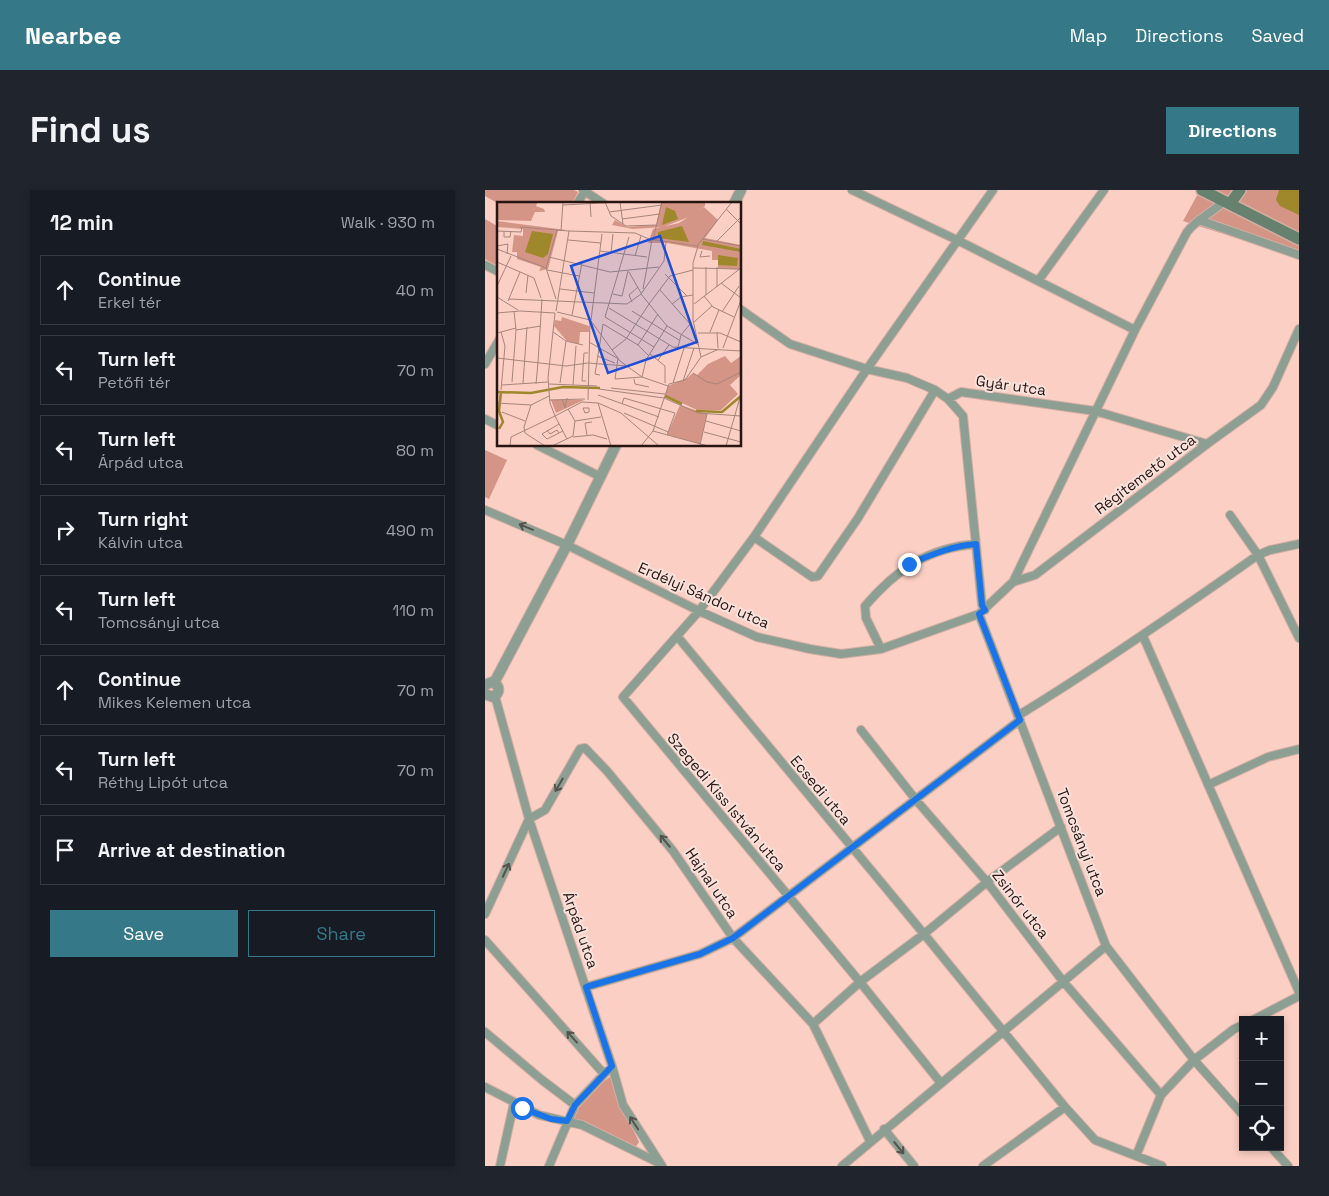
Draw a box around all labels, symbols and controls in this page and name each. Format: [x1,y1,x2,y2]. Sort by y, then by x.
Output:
text: Nearbee [25,20,121,51]
text: Map [1070,24,1107,47]
text: Directions [1135,24,1224,47]
text: Saved [1252,24,1304,47]
button: Directions [1166,107,1299,154]
text: Find us [30,108,151,152]
inset map [497,202,741,446]
text: 12 min [50,209,114,236]
text: Walk · 930 m [341,212,435,233]
text: Continue [98,267,181,292]
icon: ahead [51,276,79,304]
text: 40 m [396,280,434,301]
text: Erkel tér [98,292,161,313]
text: Turn left [98,347,176,372]
icon: left [51,356,79,384]
text: 70 m [397,360,434,381]
street label: Gyár utca [975,371,1048,399]
text: Petőfi tér [98,372,170,393]
text: Turn left [98,427,176,452]
street label: Régitemető utca [1091,430,1200,518]
icon: left [51,436,79,464]
text: 80 m [396,440,434,461]
text: Árpád utca [98,452,183,473]
text: Turn right [98,507,188,532]
icon: right [51,516,79,544]
text: 490 m [386,520,434,541]
one-way arrow [519,522,534,532]
text: Kálvin utca [98,532,183,553]
route end [898,553,921,576]
street label: Erdélyi Sándor utca [635,558,773,633]
text: Turn left [98,587,176,612]
icon: left [51,596,79,624]
text: 110 m [392,600,434,621]
text: Tomcsányi utca [98,612,220,633]
text: Continue [98,667,181,692]
icon: ahead [51,676,79,704]
text: 70 m [397,680,434,701]
text: Mikes Kelemen utca [98,692,251,713]
street label: Szegedi Kiss István utca [663,729,791,875]
text: Turn left [98,747,176,772]
street label: Ecsedi utca [786,751,856,829]
icon: left [51,756,79,784]
text: 70 m [397,760,434,781]
text: Réthy Lipót utca [98,772,228,793]
one-way arrow [554,777,564,791]
street label: Tomcsányi utca [1053,785,1111,899]
one-way arrow [659,834,671,847]
icon: arrive [51,836,79,864]
text: Arrive at destination [98,838,286,863]
street label: Hajnal utca [681,844,743,922]
one-way arrow [501,863,511,878]
street label: Zsinór utca [988,866,1054,942]
street label: Árpád utca [559,889,603,971]
button: Save [50,910,238,957]
button: Share [248,910,435,957]
map controls [1239,1016,1284,1151]
button: + [1239,1016,1284,1061]
one-way arrow [566,1031,578,1044]
button: − [1239,1061,1284,1106]
route start [511,1097,534,1120]
button: locate [1239,1106,1284,1151]
one-way arrow [629,1116,639,1130]
one-way arrow [893,1141,904,1154]

